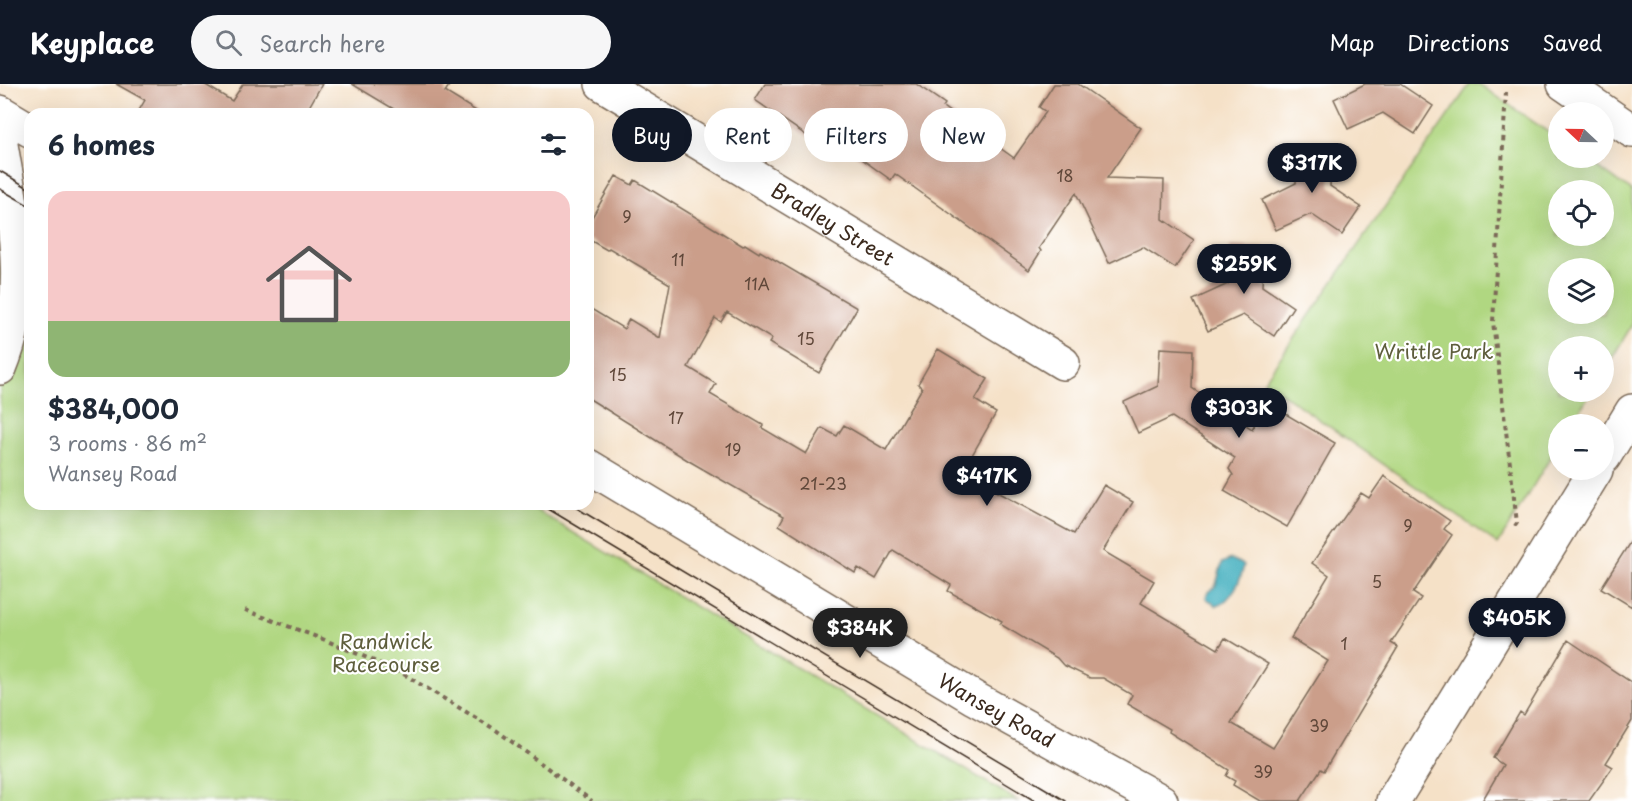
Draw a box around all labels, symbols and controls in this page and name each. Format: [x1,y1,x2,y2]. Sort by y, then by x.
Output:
search box [191,15,611,69]
text: Keyplace [30,21,155,64]
icon: search [212,26,245,59]
text: Search here [260,26,385,59]
text: Map [1329,26,1374,58]
text: Directions [1407,26,1509,58]
text: Saved [1542,26,1602,58]
north arrow [1548,102,1614,168]
map controls [1548,102,1614,480]
chip: Buy [612,108,692,162]
chip: Rent [704,108,792,162]
chip: Filters [804,108,908,162]
chip: New [920,108,1006,162]
text: 6 homes [48,125,155,164]
icon: filters [537,128,570,161]
pin: $317K [1270,143,1354,194]
text: $317K [1282,147,1342,177]
house number: 18 [1056,163,1074,187]
street label: Bradley Street [766,175,900,273]
button: locate [1548,180,1614,246]
house number: 9 [622,204,632,228]
icon: home [255,230,363,338]
pin: $259K [1202,244,1286,295]
house number: 11 [671,247,685,271]
text: $259K [1211,248,1277,278]
button: layers [1548,258,1614,324]
house number: 11A [744,271,770,295]
house number: 15 [797,326,815,350]
park label: Writtle Park [1375,336,1493,366]
button: + [1548,336,1614,402]
house number: 15 [609,362,627,386]
pin: $303K [1197,388,1281,439]
text: $384,000 [48,389,179,428]
text: $303K [1205,392,1273,422]
house number: 17 [668,405,684,429]
button: − [1548,414,1614,480]
text: 3 rooms · 86 m² [48,428,207,458]
house number: 19 [725,437,741,461]
pin: $417K [945,456,1029,507]
text: Wansey Road [48,458,178,488]
text: $417K [956,460,1018,490]
house number: 21-23 [799,471,847,495]
house number: 9 [1403,513,1413,537]
house number: 5 [1372,569,1382,593]
pin: $405K [1475,598,1559,649]
text: $405K [1483,602,1551,632]
pin: $384K [818,608,902,659]
text: $384K [827,612,893,642]
park label: Randwick Racecourse [332,626,440,679]
house number: 1 [1340,631,1348,655]
street label: Wansey Road [933,665,1061,755]
house number: 39 [1309,713,1329,737]
house number: 39 [1253,759,1273,783]

